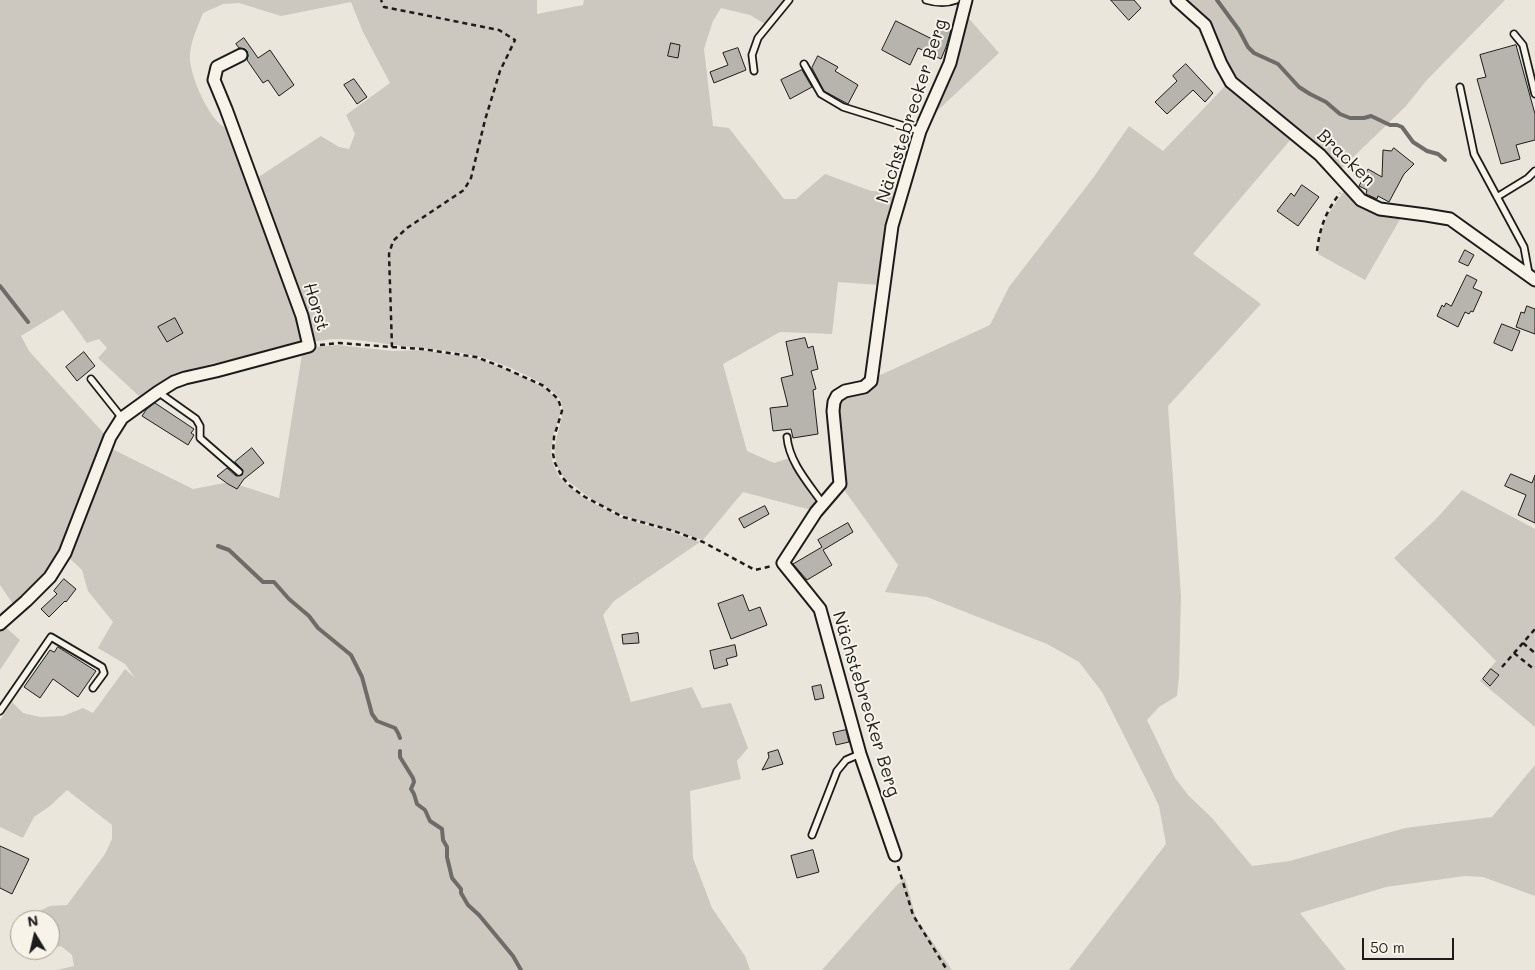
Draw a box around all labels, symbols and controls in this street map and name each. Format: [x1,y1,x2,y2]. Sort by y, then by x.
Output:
street label: Nächstebrecker Berg [872,16,952,206]
street label: Bracken [1312,125,1380,191]
street label: Horst [298,280,334,334]
street label: Nächstebrecker Berg [828,609,904,799]
north arrow [10,910,60,960]
text: N [26,910,39,931]
scale bar [1365,928,1458,960]
text: 50 m [1370,937,1405,957]

